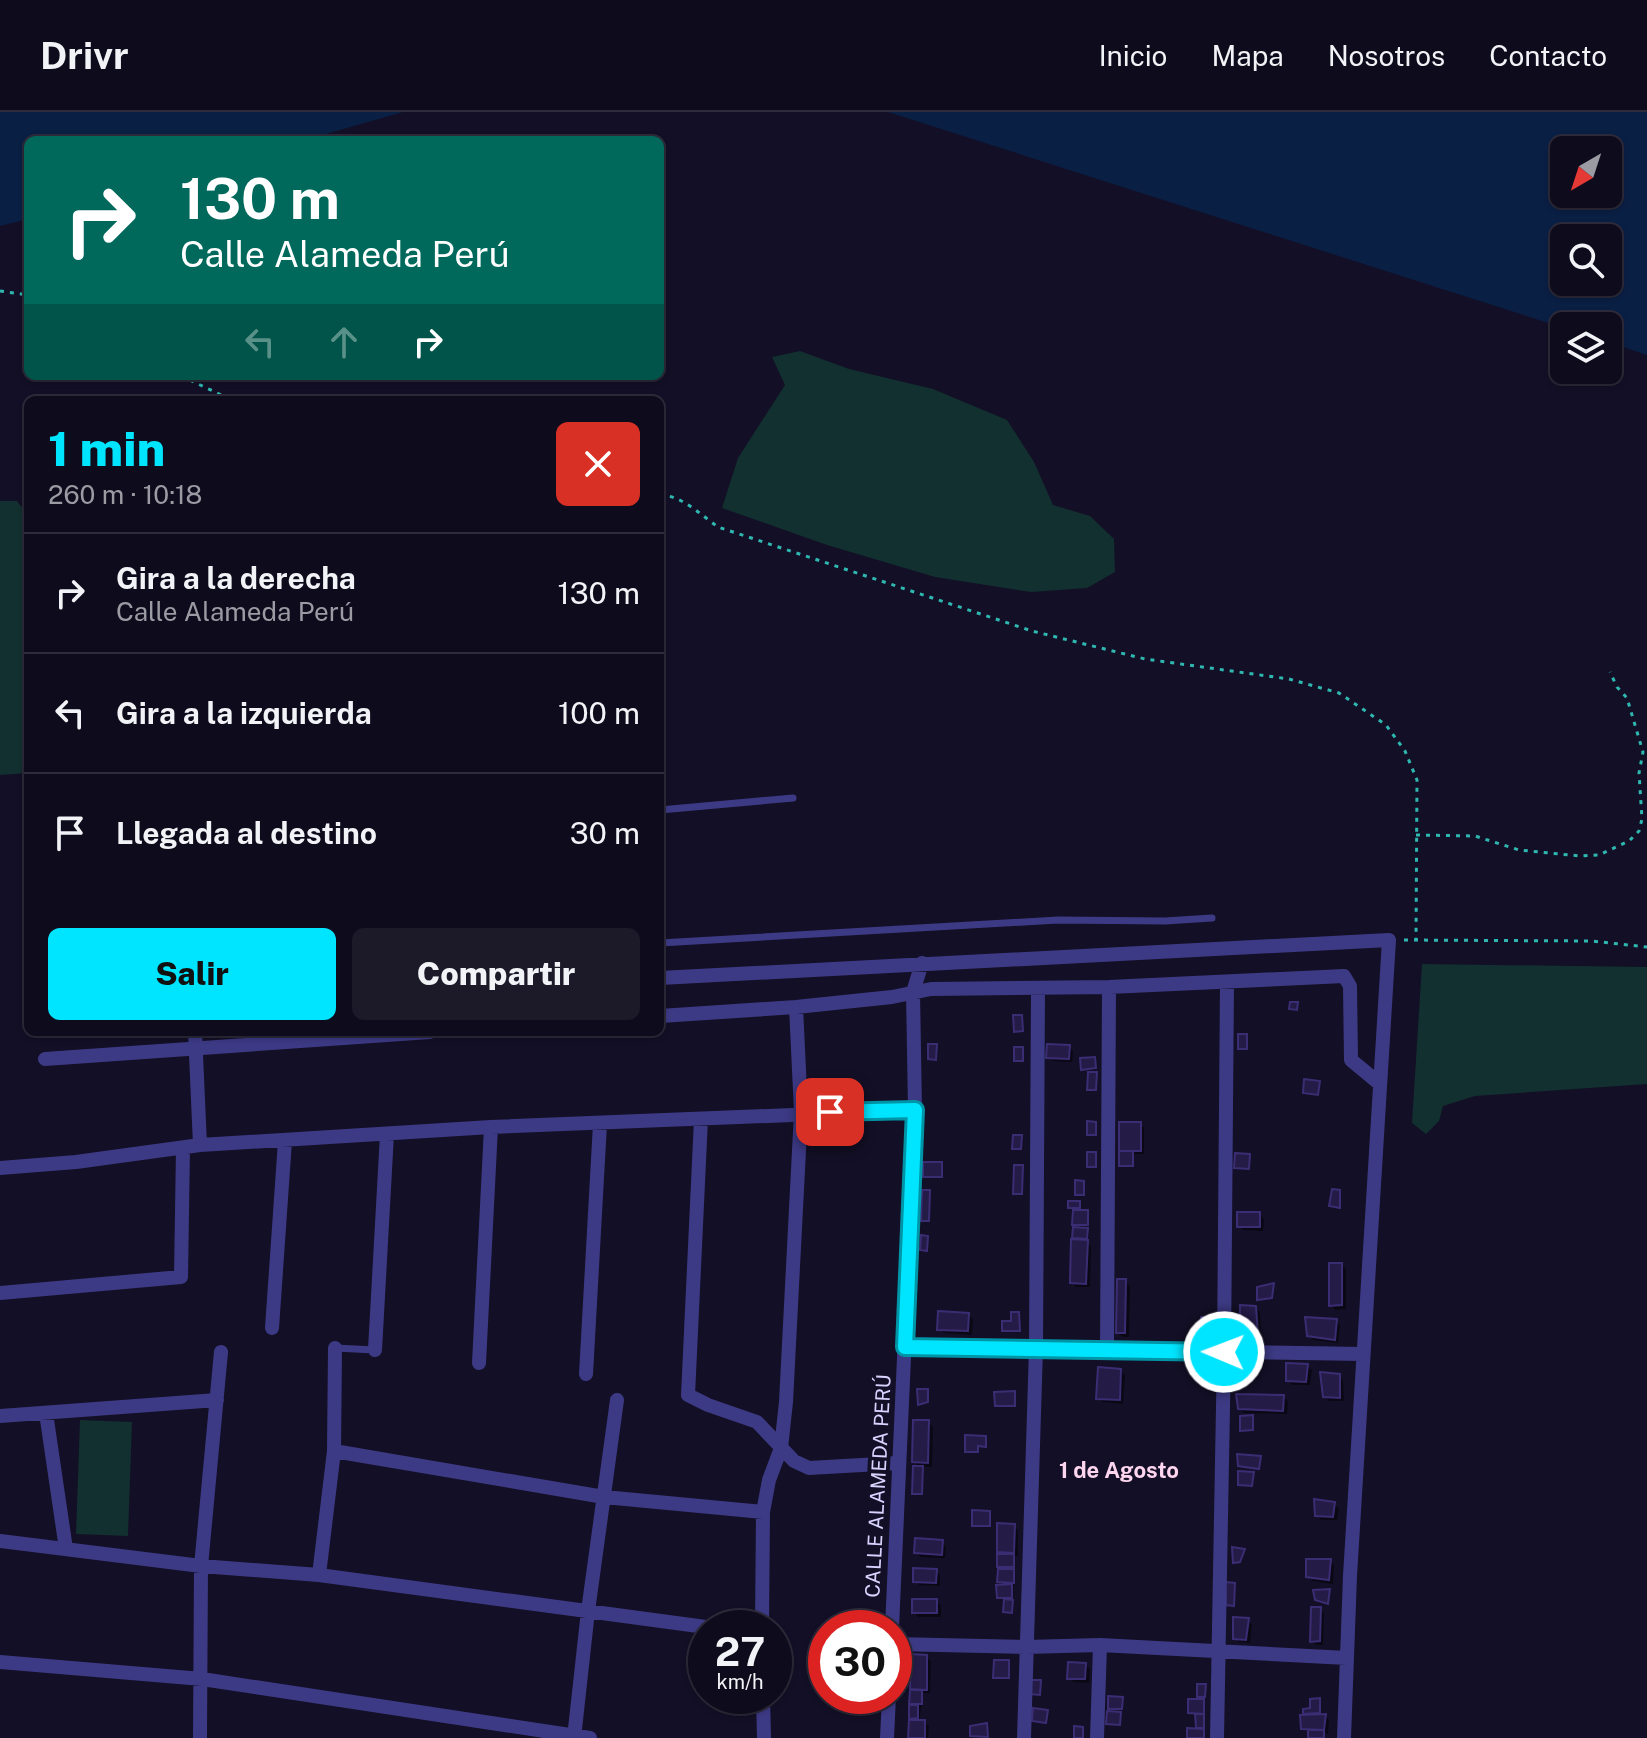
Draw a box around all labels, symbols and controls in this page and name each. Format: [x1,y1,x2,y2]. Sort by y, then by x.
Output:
text: Drivr [40,33,129,78]
text: Inicio [1099,39,1167,72]
text: Mapa [1211,39,1284,72]
text: Nosotros [1328,39,1445,72]
text: Contacto [1489,39,1607,72]
north arrow [1550,136,1622,208]
map controls [1550,136,1622,384]
text: 130 m [180,166,340,232]
icon: right [48,168,152,272]
button: search [1550,224,1622,296]
text: Calle Alameda Perú [180,233,510,275]
button: layers [1550,312,1622,384]
icon: left [238,320,282,364]
icon: ahead [322,320,366,364]
icon: right [406,320,450,364]
text: 1 min [48,420,165,477]
button: close [556,422,640,506]
text: 260 m · 10:18 [48,479,202,510]
text: Gira a la derecha [116,560,356,596]
icon: right [48,571,92,615]
text: 130 m [557,575,640,611]
text: Calle Alameda Perú [116,596,354,627]
icon: left [48,691,92,735]
text: Gira a la izquierda [116,695,372,731]
text: 100 m [558,695,640,731]
icon: arrive [48,811,92,855]
text: Llegada al destino [116,815,377,851]
text: 30 m [570,815,640,851]
button: Salir [48,928,336,1020]
button: Compartir [352,928,640,1020]
pin [796,1078,864,1146]
icon: arrive [808,1090,852,1134]
position arrow [1182,1310,1266,1394]
street label: CALLE ALAMEDA PERÚ [859,1374,896,1598]
district label: 1 de Agosto [1059,1457,1179,1483]
speed limit sign: 30 [808,1610,912,1714]
text: 27 [715,1628,765,1675]
text: km/h [716,1670,764,1694]

